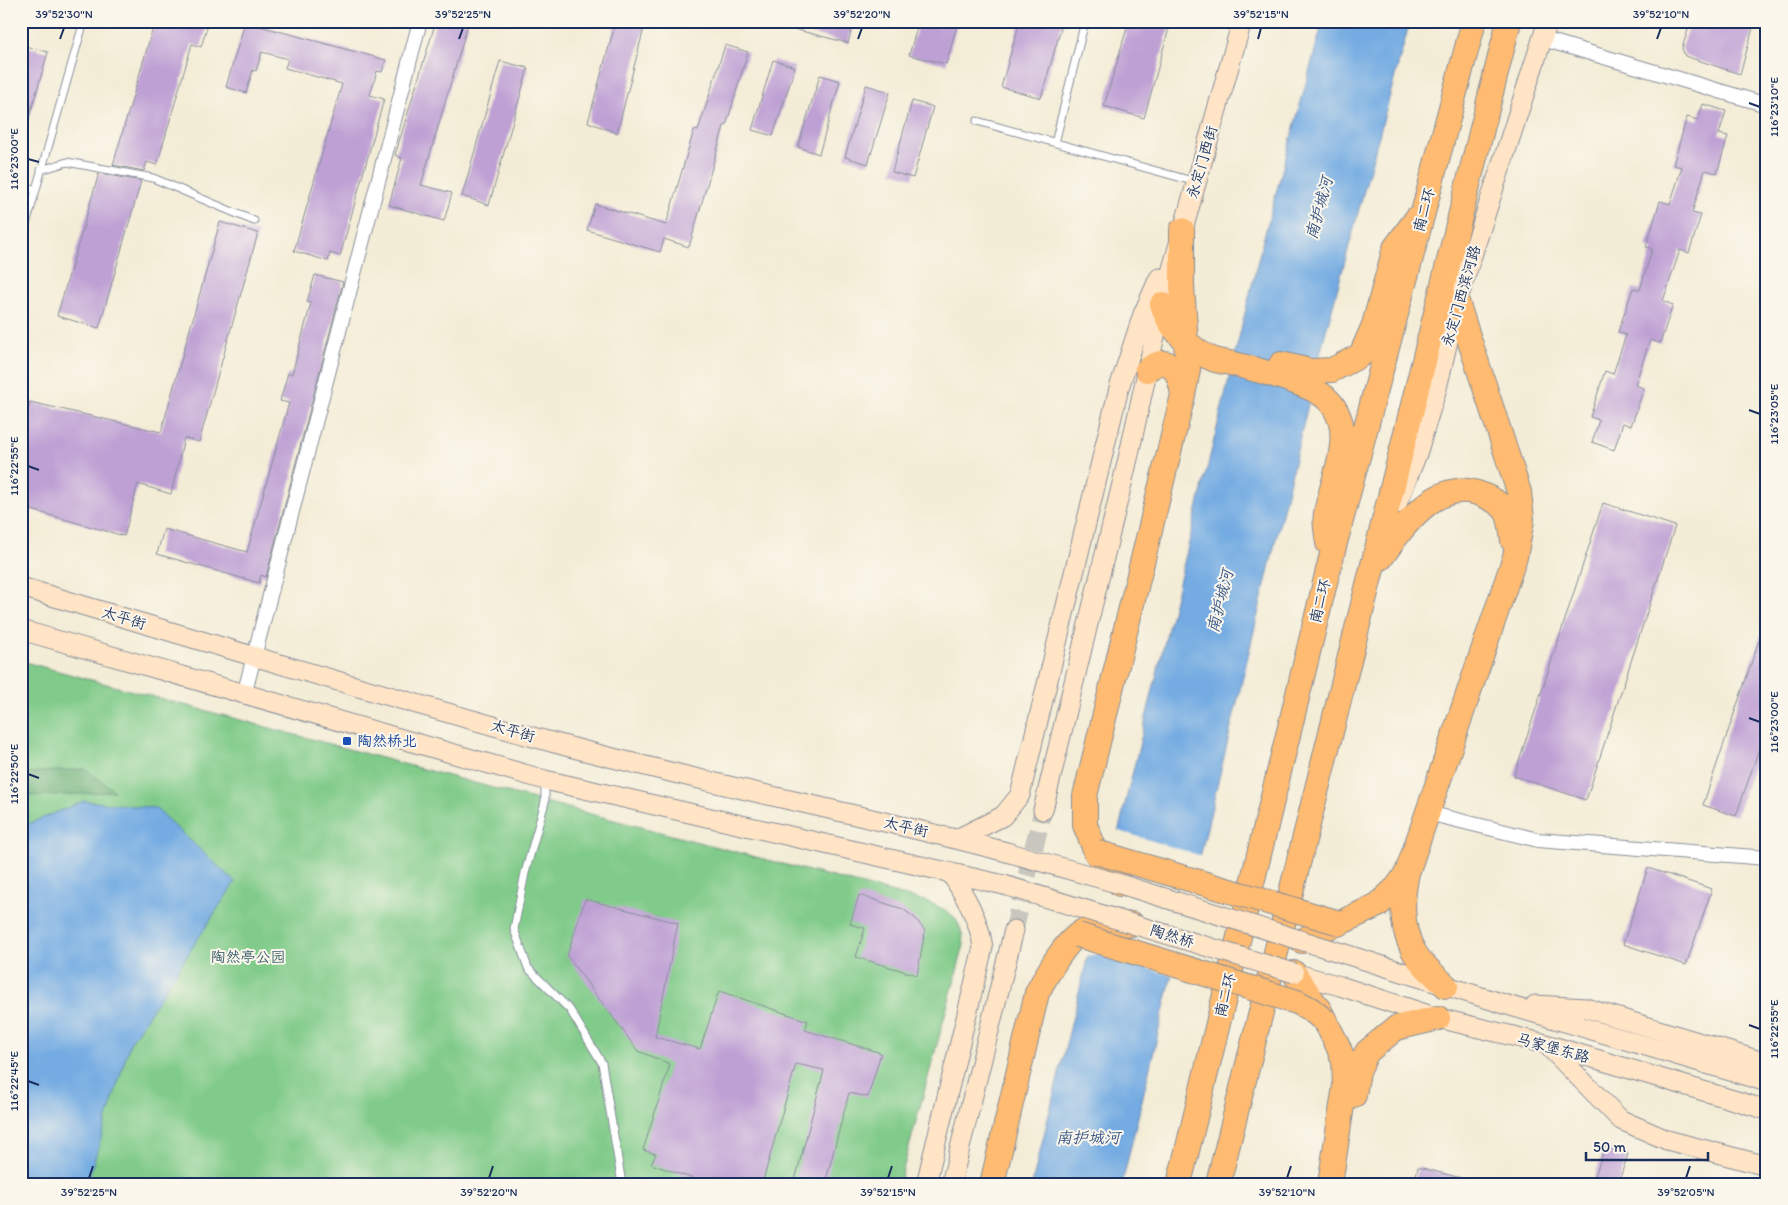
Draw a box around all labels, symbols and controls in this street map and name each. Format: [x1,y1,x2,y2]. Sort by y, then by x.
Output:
text: 39°52'30"N [35,7,93,21]
text: 39°52'25"N [435,7,491,21]
text: 39°52'20"N [833,7,891,21]
text: 39°52'15"N [1233,7,1289,21]
text: 39°52'10"N [1633,7,1689,21]
text: 116°23'10"E [1767,77,1781,137]
street label: 永定门西街 [1183,123,1221,201]
text: 116°23'00"E [7,128,21,190]
water label: 南护城河 [1302,172,1337,241]
street label: 南二环 [1409,186,1439,234]
street label: 永定门西滨河路 [1438,243,1484,349]
text: 116°23'05"E [1767,383,1781,444]
text: 116°22'55"E [7,436,21,496]
water label: 南护城河 [1203,565,1238,634]
street label: 南二环 [1306,577,1334,625]
street label: 太平街 [100,603,148,633]
text: 116°23'00"E [1767,691,1781,753]
street label: 太平街 [489,716,537,746]
place label: 陶然桥北 [357,732,417,750]
marker: 陶然桥北 [341,735,353,747]
text: 116°22'50"E [7,743,21,804]
street label: 太平街 [882,813,930,841]
street label: 陶然桥 [1148,921,1196,951]
park label: 陶然亭公园 [210,948,286,966]
street label: 南二环 [1211,971,1239,1019]
text: 116°22'55"E [1767,999,1781,1059]
street label: 马家堡东路 [1514,1030,1592,1066]
text: 116°22'45"E [7,1050,21,1111]
water label: 南护城河 [1056,1128,1123,1147]
scale bar [1586,1130,1708,1162]
text: 50 m [1593,1138,1626,1156]
text: 39°52'25"N [61,1185,117,1199]
text: 39°52'20"N [460,1185,518,1199]
text: 39°52'15"N [860,1185,916,1199]
text: 39°52'10"N [1259,1185,1315,1199]
text: 39°52'05"N [1657,1185,1715,1199]

